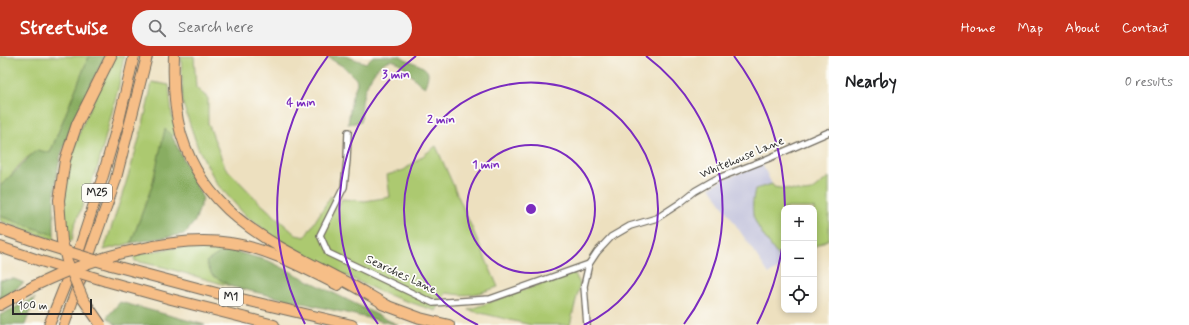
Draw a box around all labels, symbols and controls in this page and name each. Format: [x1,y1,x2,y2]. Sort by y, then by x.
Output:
search box [132,10,412,46]
text: Streetwise [20,16,108,41]
icon: search [146,17,168,39]
text: Search here [178,18,254,38]
text: Home [961,19,995,37]
text: Map [1017,19,1043,37]
text: About [1065,19,1100,37]
text: Contact [1122,19,1169,37]
text: 3 min [382,67,410,83]
text: Nearby [845,71,897,93]
text: 0 results [1125,74,1173,91]
text: 4 min [286,95,316,111]
text: 2 min [427,112,455,128]
street label: Whitehouse Lane [697,133,787,183]
text: 1 min [472,157,500,173]
road number: M25 [82,184,112,202]
centre of rings [524,202,538,216]
map controls [781,205,817,313]
button: + [781,205,817,241]
button: − [781,241,817,277]
street label: Searches Lane [363,252,439,299]
button: locate [781,277,817,313]
road number: M1 [219,288,243,306]
scale bar [12,297,92,316]
text: 100 m [18,299,48,313]

